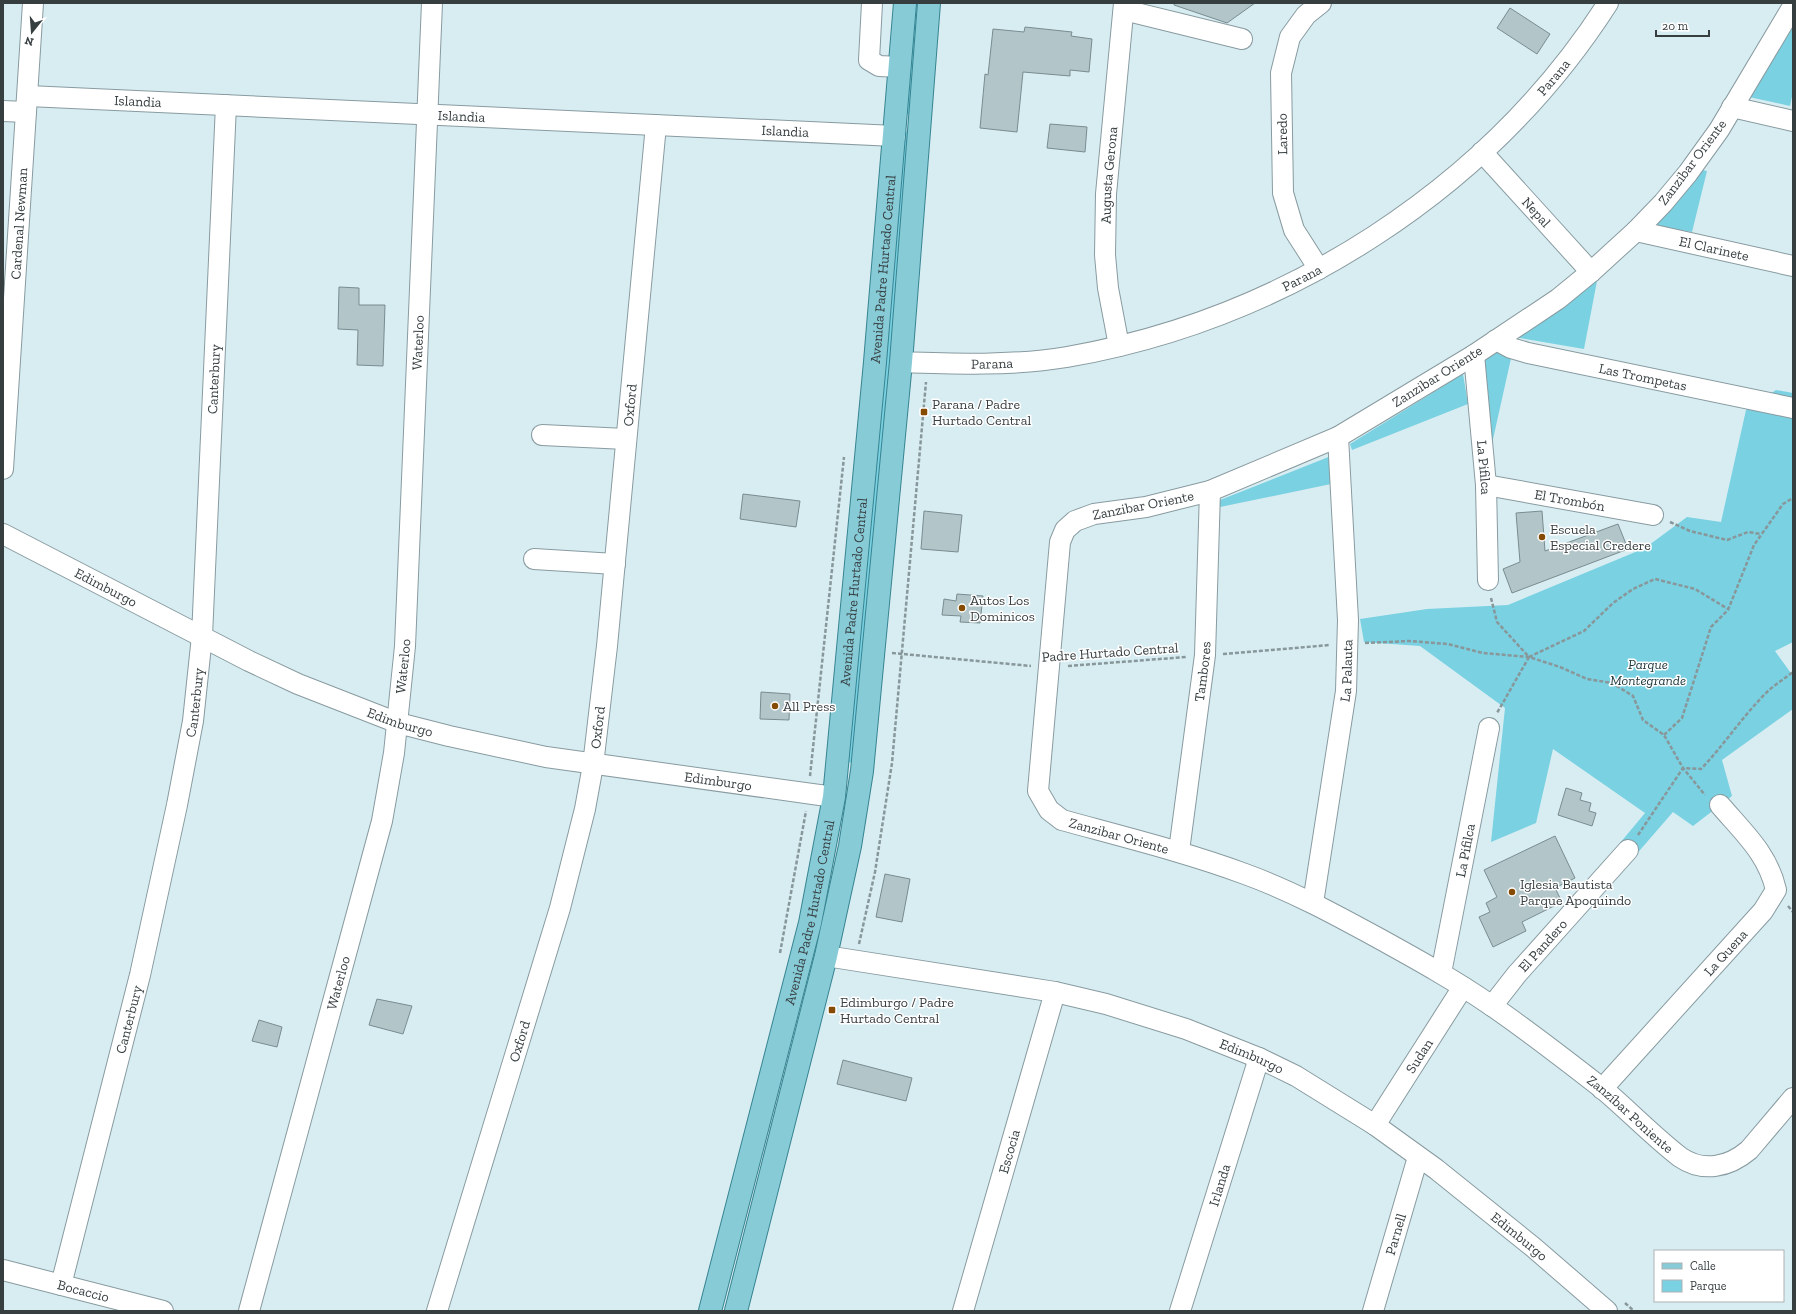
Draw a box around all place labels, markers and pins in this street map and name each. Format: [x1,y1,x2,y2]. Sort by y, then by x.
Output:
place label: Parana / Padre Hurtado Central [932,396,1032,429]
marker: Parana / Padre Hurtado Central [919,407,929,417]
place label: Escuela Especial Credere [1550,521,1651,554]
marker: Escuela Especial Credere [1537,532,1547,542]
place label: Autos Los Dominicos [970,592,1035,625]
marker: Autos Los Dominicos [957,603,967,613]
place label: All Press [783,698,835,715]
marker: All Press [770,701,780,711]
place label: Iglesia Bautista Parque Apoquindo [1520,876,1631,909]
marker: Iglesia Bautista Parque Apoquindo [1507,887,1517,897]
place label: Edimburgo / Padre Hurtado Central [840,994,954,1027]
marker: Edimburgo / Padre Hurtado Central [827,1005,837,1015]

